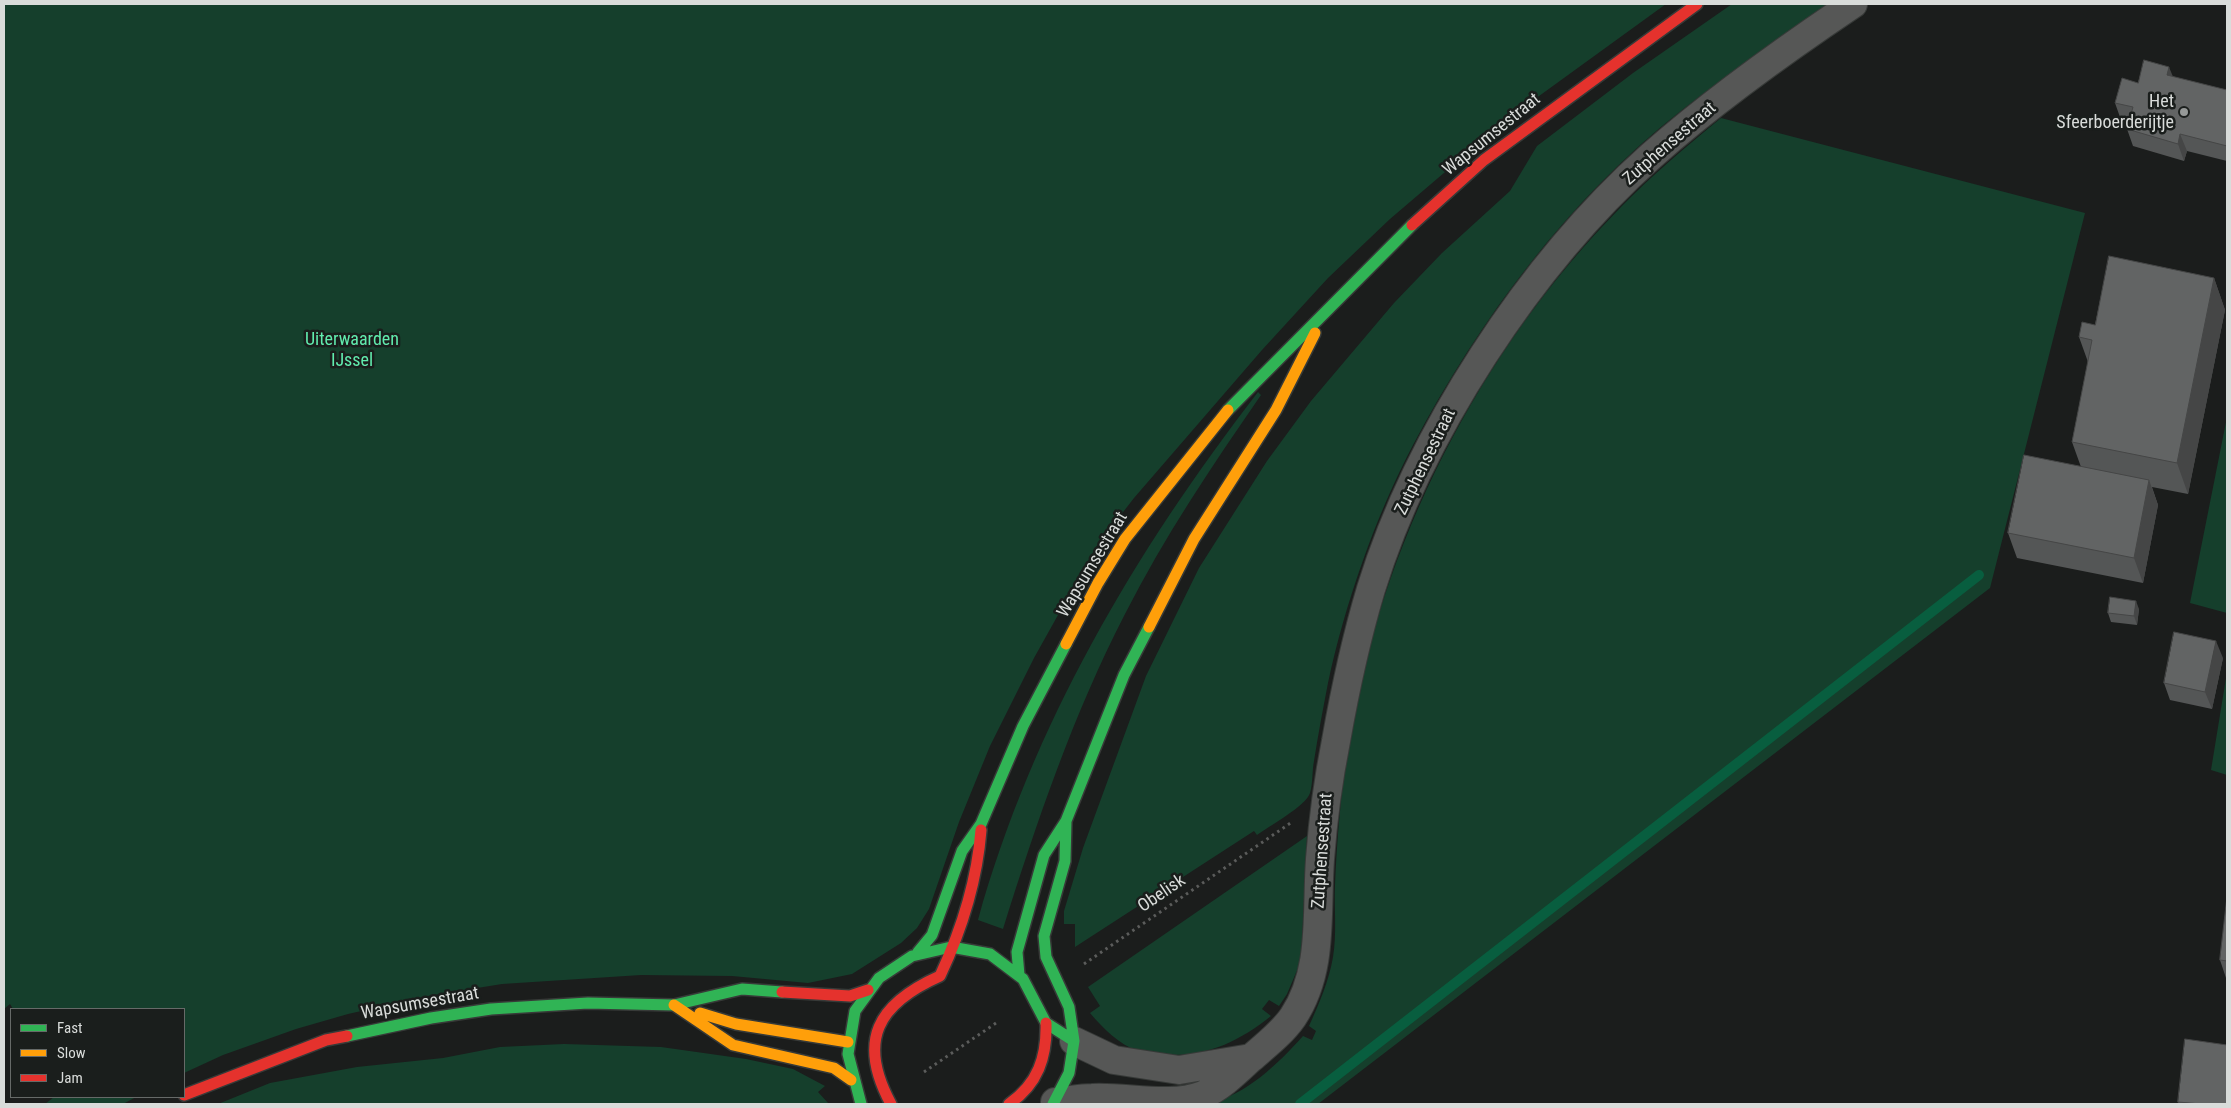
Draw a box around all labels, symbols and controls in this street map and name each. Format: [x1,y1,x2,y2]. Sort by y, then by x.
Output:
street label: Wapsumsestraat [1439,89,1545,181]
place label: Het Sfeerboerderijtje [2056,91,2174,134]
street label: Zutphensestraat [1619,98,1721,190]
marker: Het Sfeerboerderijtje [2178,106,2190,118]
park label: Uiterwaarden IJssel [305,329,399,372]
street label: Zutphensestraat [1391,405,1461,519]
street label: Wapsumsestraat [1053,508,1133,622]
street label: Zutphensestraat [1308,792,1338,910]
street label: Obelisk [1134,870,1190,918]
street label: Wapsumsestraat [359,983,481,1025]
legend [10,1008,185,1098]
text: Fast [57,1019,82,1037]
text: Slow [57,1044,86,1062]
text: Jam [57,1069,83,1087]

